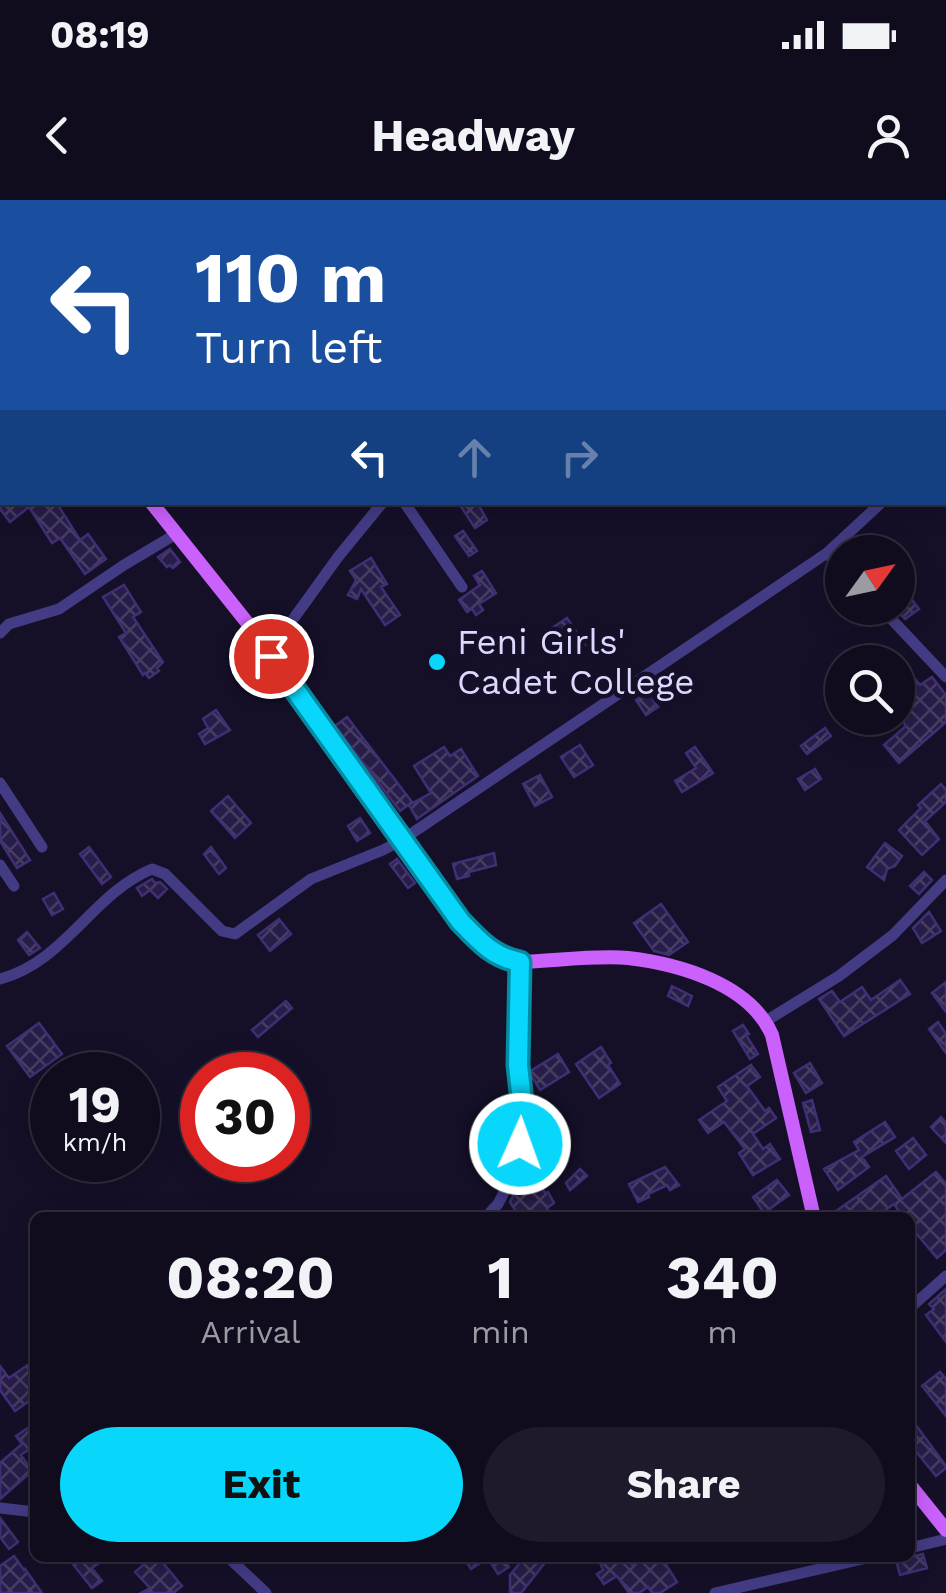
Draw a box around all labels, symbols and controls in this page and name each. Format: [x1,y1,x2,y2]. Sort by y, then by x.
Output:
text: 08:19 [50,13,150,57]
icon: back [30,108,85,163]
icon: person [861,108,916,163]
text: Headway [371,109,575,162]
text: 110 m [195,237,386,319]
icon: left [30,240,160,370]
text: Turn left [195,321,382,374]
icon: left [342,430,397,485]
icon: ahead [447,430,502,485]
icon: right [552,430,607,485]
north arrow [825,535,915,625]
map controls [825,535,915,735]
pin [229,614,314,699]
place label: Feni Girls' Cadet College [457,621,694,703]
icon: arrive [244,629,299,684]
button: search [825,645,915,735]
marker: Feni Girls' Cadet College [426,651,448,673]
speed limit sign: 30 [180,1052,310,1182]
text: 19 [69,1075,121,1134]
position arrow [468,1092,572,1196]
text: km/h [63,1128,127,1157]
text: 08:20 [166,1242,335,1313]
text: 1 [487,1242,513,1313]
text: 340 [666,1242,779,1313]
text: Arrival [201,1313,300,1351]
text: min [471,1313,530,1351]
text: m [707,1313,738,1351]
button: Exit [60,1427,463,1542]
button: Share [483,1427,885,1542]

